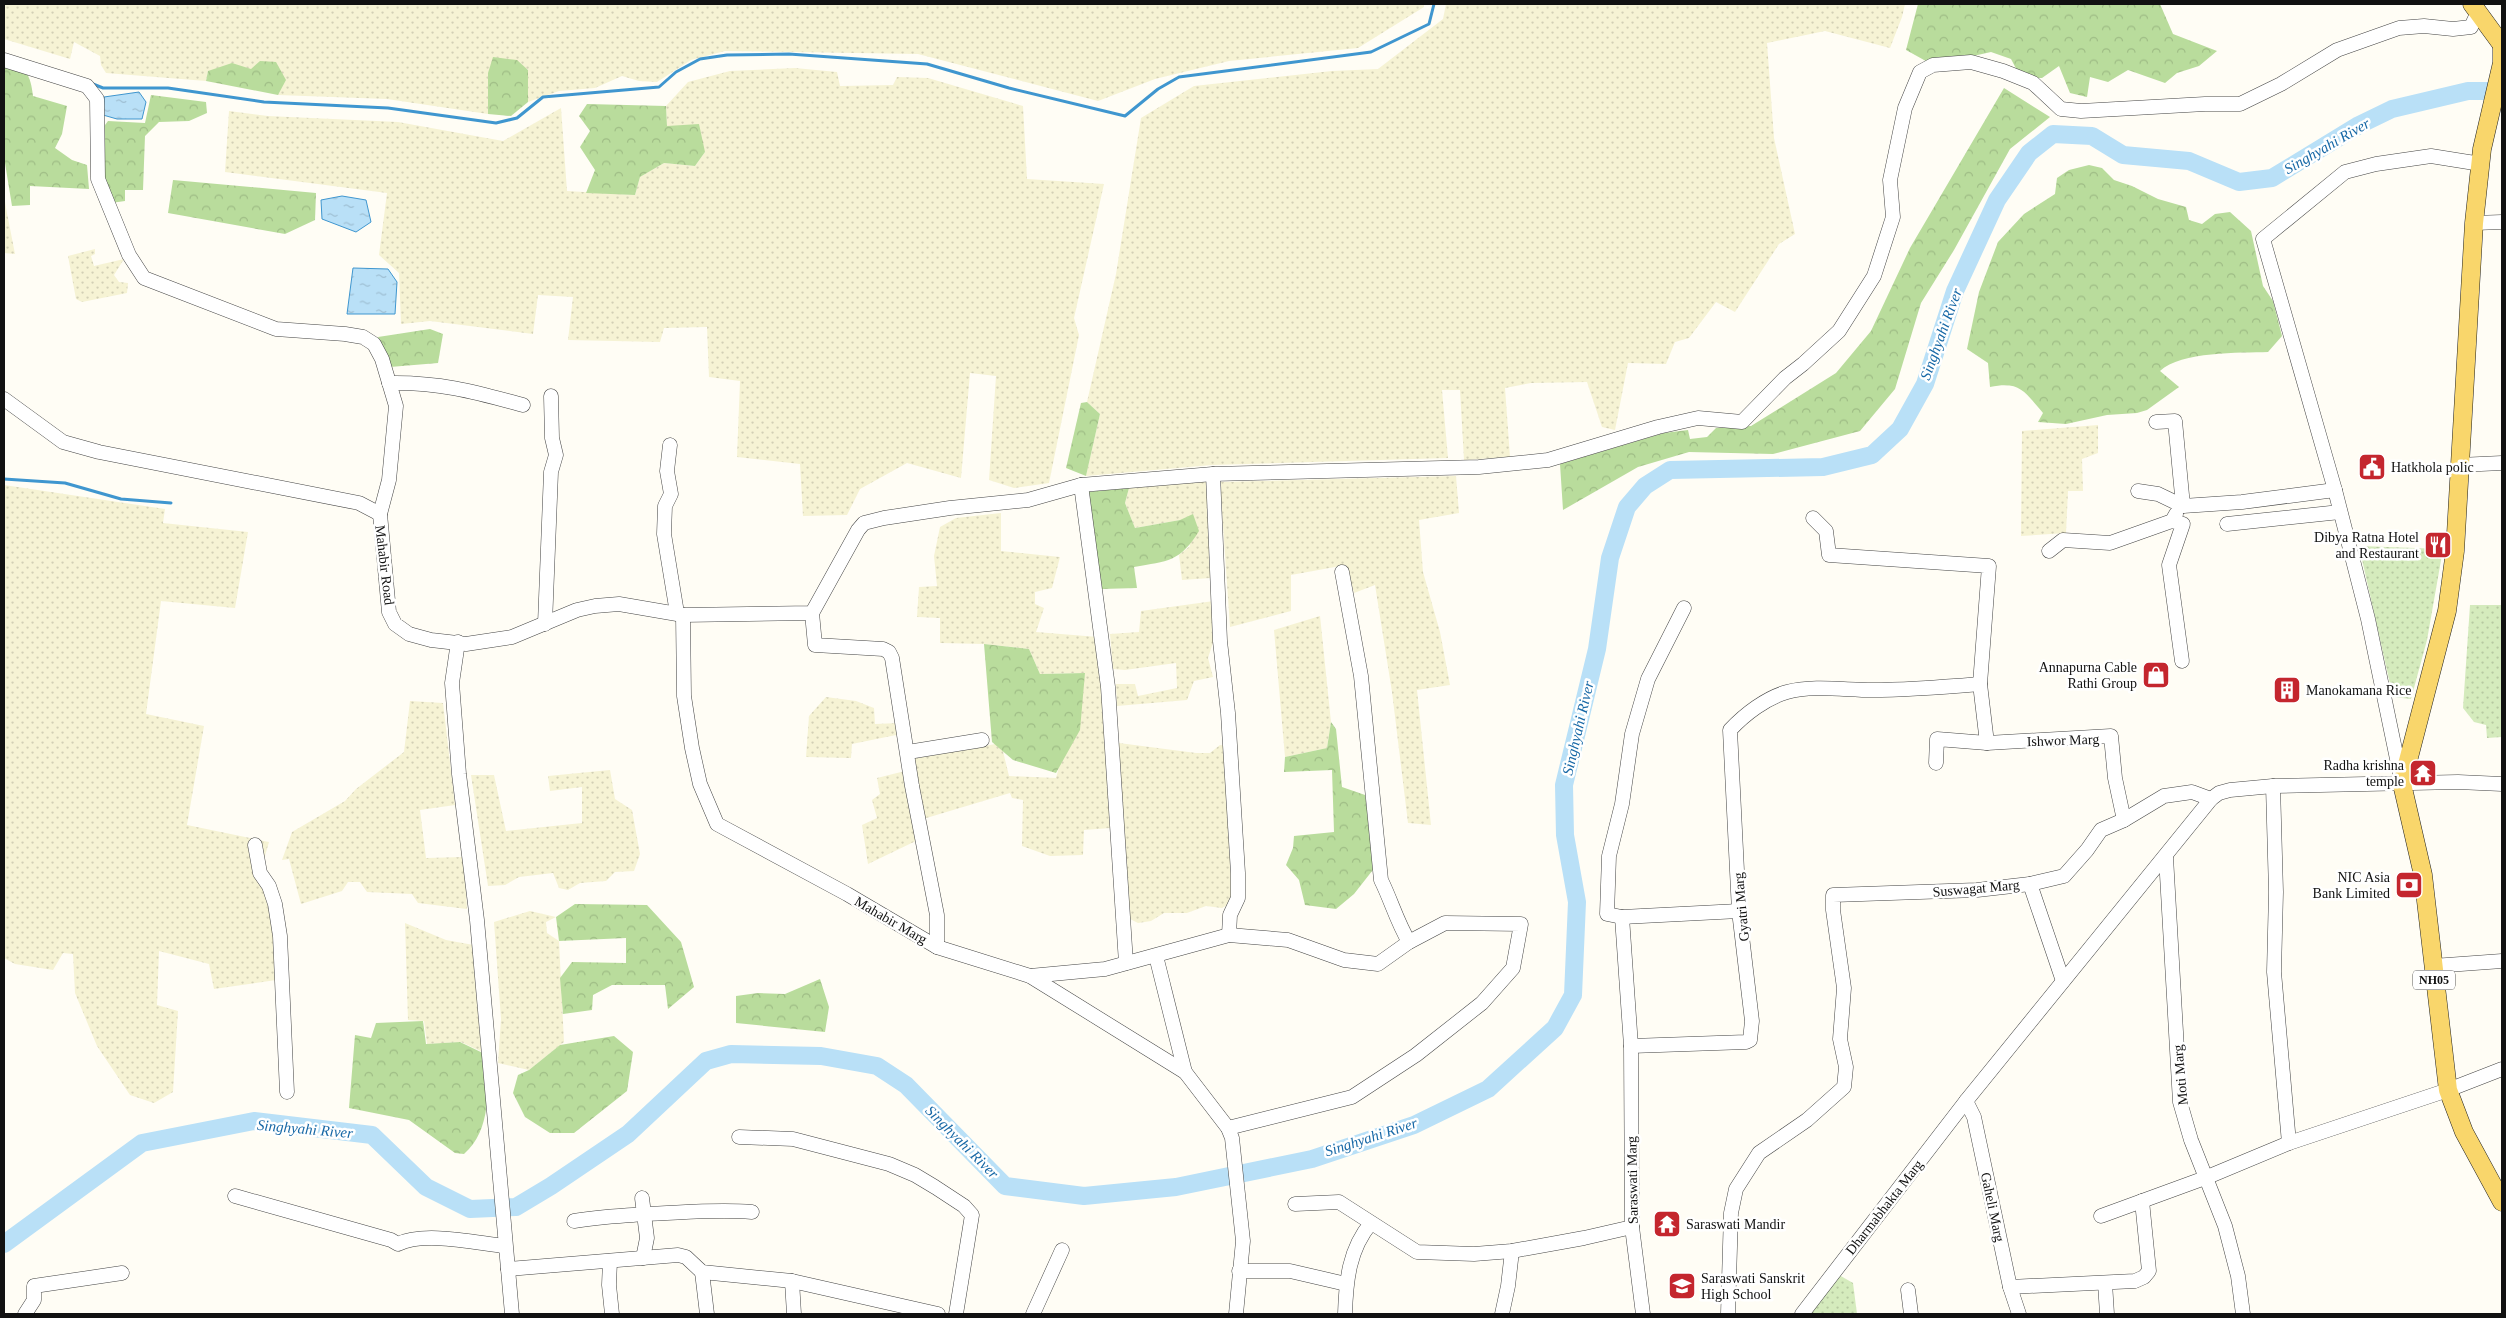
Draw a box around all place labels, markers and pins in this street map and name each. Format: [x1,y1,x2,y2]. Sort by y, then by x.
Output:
public building icon: Hatkhola polic [2357,452,2387,482]
place label: Hatkhola polic [2391,460,2474,475]
place label: Dibya Ratna Hotel and Restaurant [2314,530,2419,561]
restaurant icon: Dibya Ratna Hotel and Restaurant [2423,530,2453,560]
place label: Annapurna Cable Rathi Group [2039,660,2137,691]
shop icon: Annapurna Cable Rathi Group [2141,660,2171,690]
building icon: Manokamana Rice [2272,675,2302,705]
place label: Manokamana Rice [2306,683,2411,698]
place label: Radha krishna temple [2324,758,2405,789]
temple icon: Radha krishna temple [2408,758,2438,788]
place label: NIC Asia Bank Limited [2313,870,2391,901]
bank icon: NIC Asia Bank Limited [2394,870,2424,900]
temple icon: Saraswati Mandir [1652,1209,1682,1239]
place label: Saraswati Mandir [1686,1217,1785,1232]
school or university icon: Saraswati Sanskrit High School [1667,1271,1697,1301]
place label: Saraswati Sanskrit High School [1701,1271,1805,1302]

